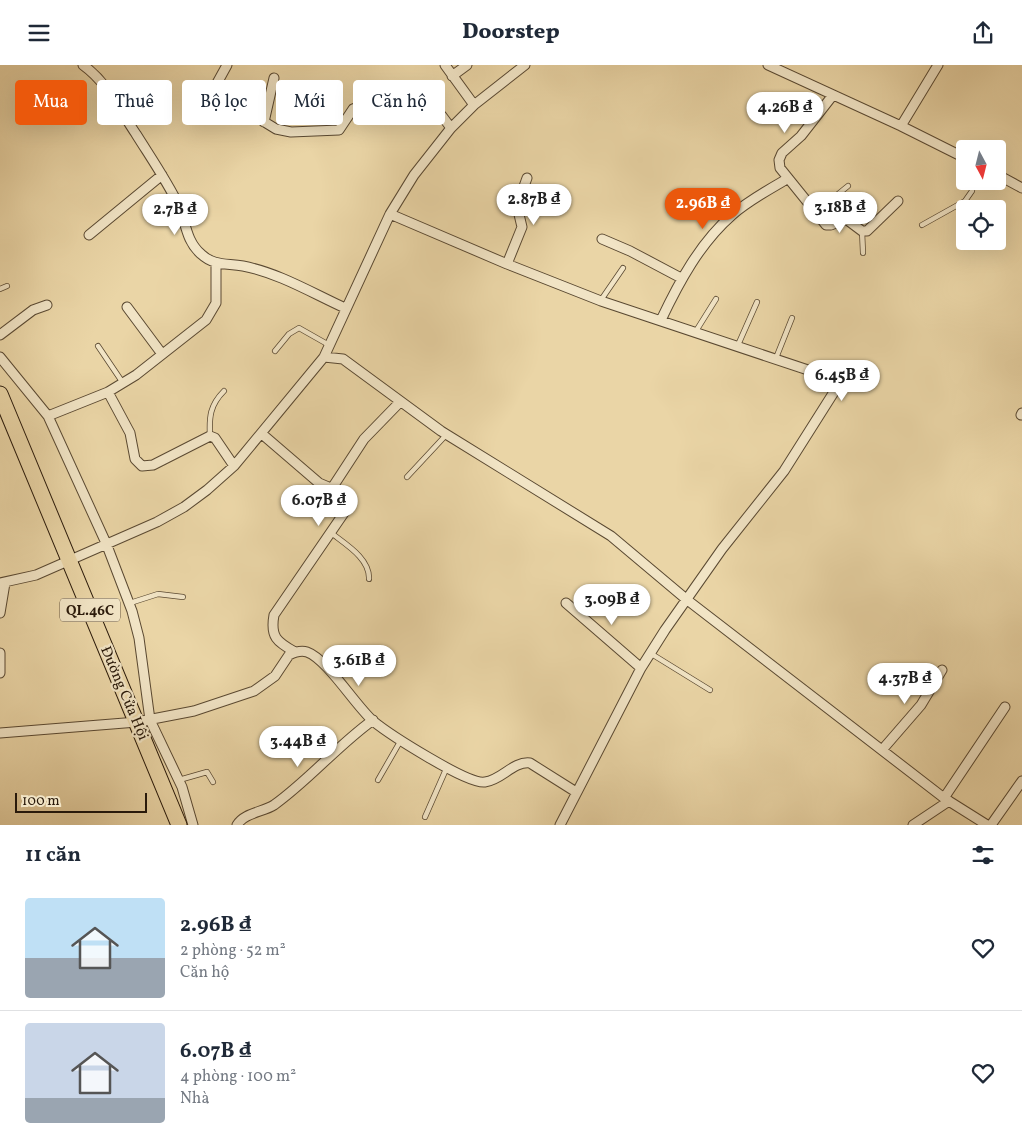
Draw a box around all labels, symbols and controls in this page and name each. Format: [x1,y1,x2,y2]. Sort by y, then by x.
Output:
text: Doorstep [462,17,560,48]
icon: menu [25,19,53,47]
icon: share [969,19,997,47]
chip: Mua [15,80,87,125]
chip: Thuê [97,80,172,125]
chip: Bộ lọc [182,80,266,125]
chip: Mới [276,80,343,125]
chip: Căn hộ [353,80,445,125]
pin: 4.26B ₫ [739,92,831,134]
text: 4.26B ₫ [757,97,813,119]
north arrow [956,140,1006,190]
map controls [956,140,1006,250]
pin: 2.87B ₫ [488,184,580,226]
pin: 2.96B ₫ [657,187,749,230]
text: 2.87B ₫ [508,189,560,211]
pin: 3.18B ₫ [794,191,886,234]
pin: 2.7B ₫ [134,193,216,236]
text: 2.96B ₫ [676,193,730,215]
text: 3.18B ₫ [814,197,866,219]
text: 2.7B ₫ [153,199,197,221]
button: locate [956,200,1006,250]
pin: 6.45B ₫ [796,359,888,402]
text: 6.45B ₫ [815,365,869,387]
pin: 6.07B ₫ [273,485,365,527]
text: 6.07B ₫ [292,490,346,512]
pin: 3.09B ₫ [566,583,658,626]
text: 3.09B ₫ [584,589,640,611]
road number: QL.46C [60,599,120,621]
street label: Đường Cửa Hội [94,643,153,744]
pin: 3.61B ₫ [313,645,405,687]
text: 3.61B ₫ [333,650,385,672]
pin: 4.37B ₫ [859,663,951,705]
text: 4.37B ₫ [878,668,932,690]
pin: 3.44B ₫ [252,725,344,768]
text: 3.44B ₫ [270,731,326,753]
scale bar [15,790,148,813]
text: 100 m [22,792,60,811]
text: 11 căn [25,841,81,870]
icon: filters [969,841,997,869]
text: 2.96B ₫ [180,911,251,940]
icon: home [65,918,125,978]
icon: heart [969,934,997,962]
text: 2 phòng · 52 m² [180,940,286,962]
text: Căn hộ [180,962,229,984]
text: 6.07B ₫ [180,1037,252,1066]
icon: home [65,1043,125,1103]
icon: heart [969,1059,997,1087]
text: 4 phòng · 100 m² [180,1066,296,1088]
text: Nhà [180,1088,209,1110]

